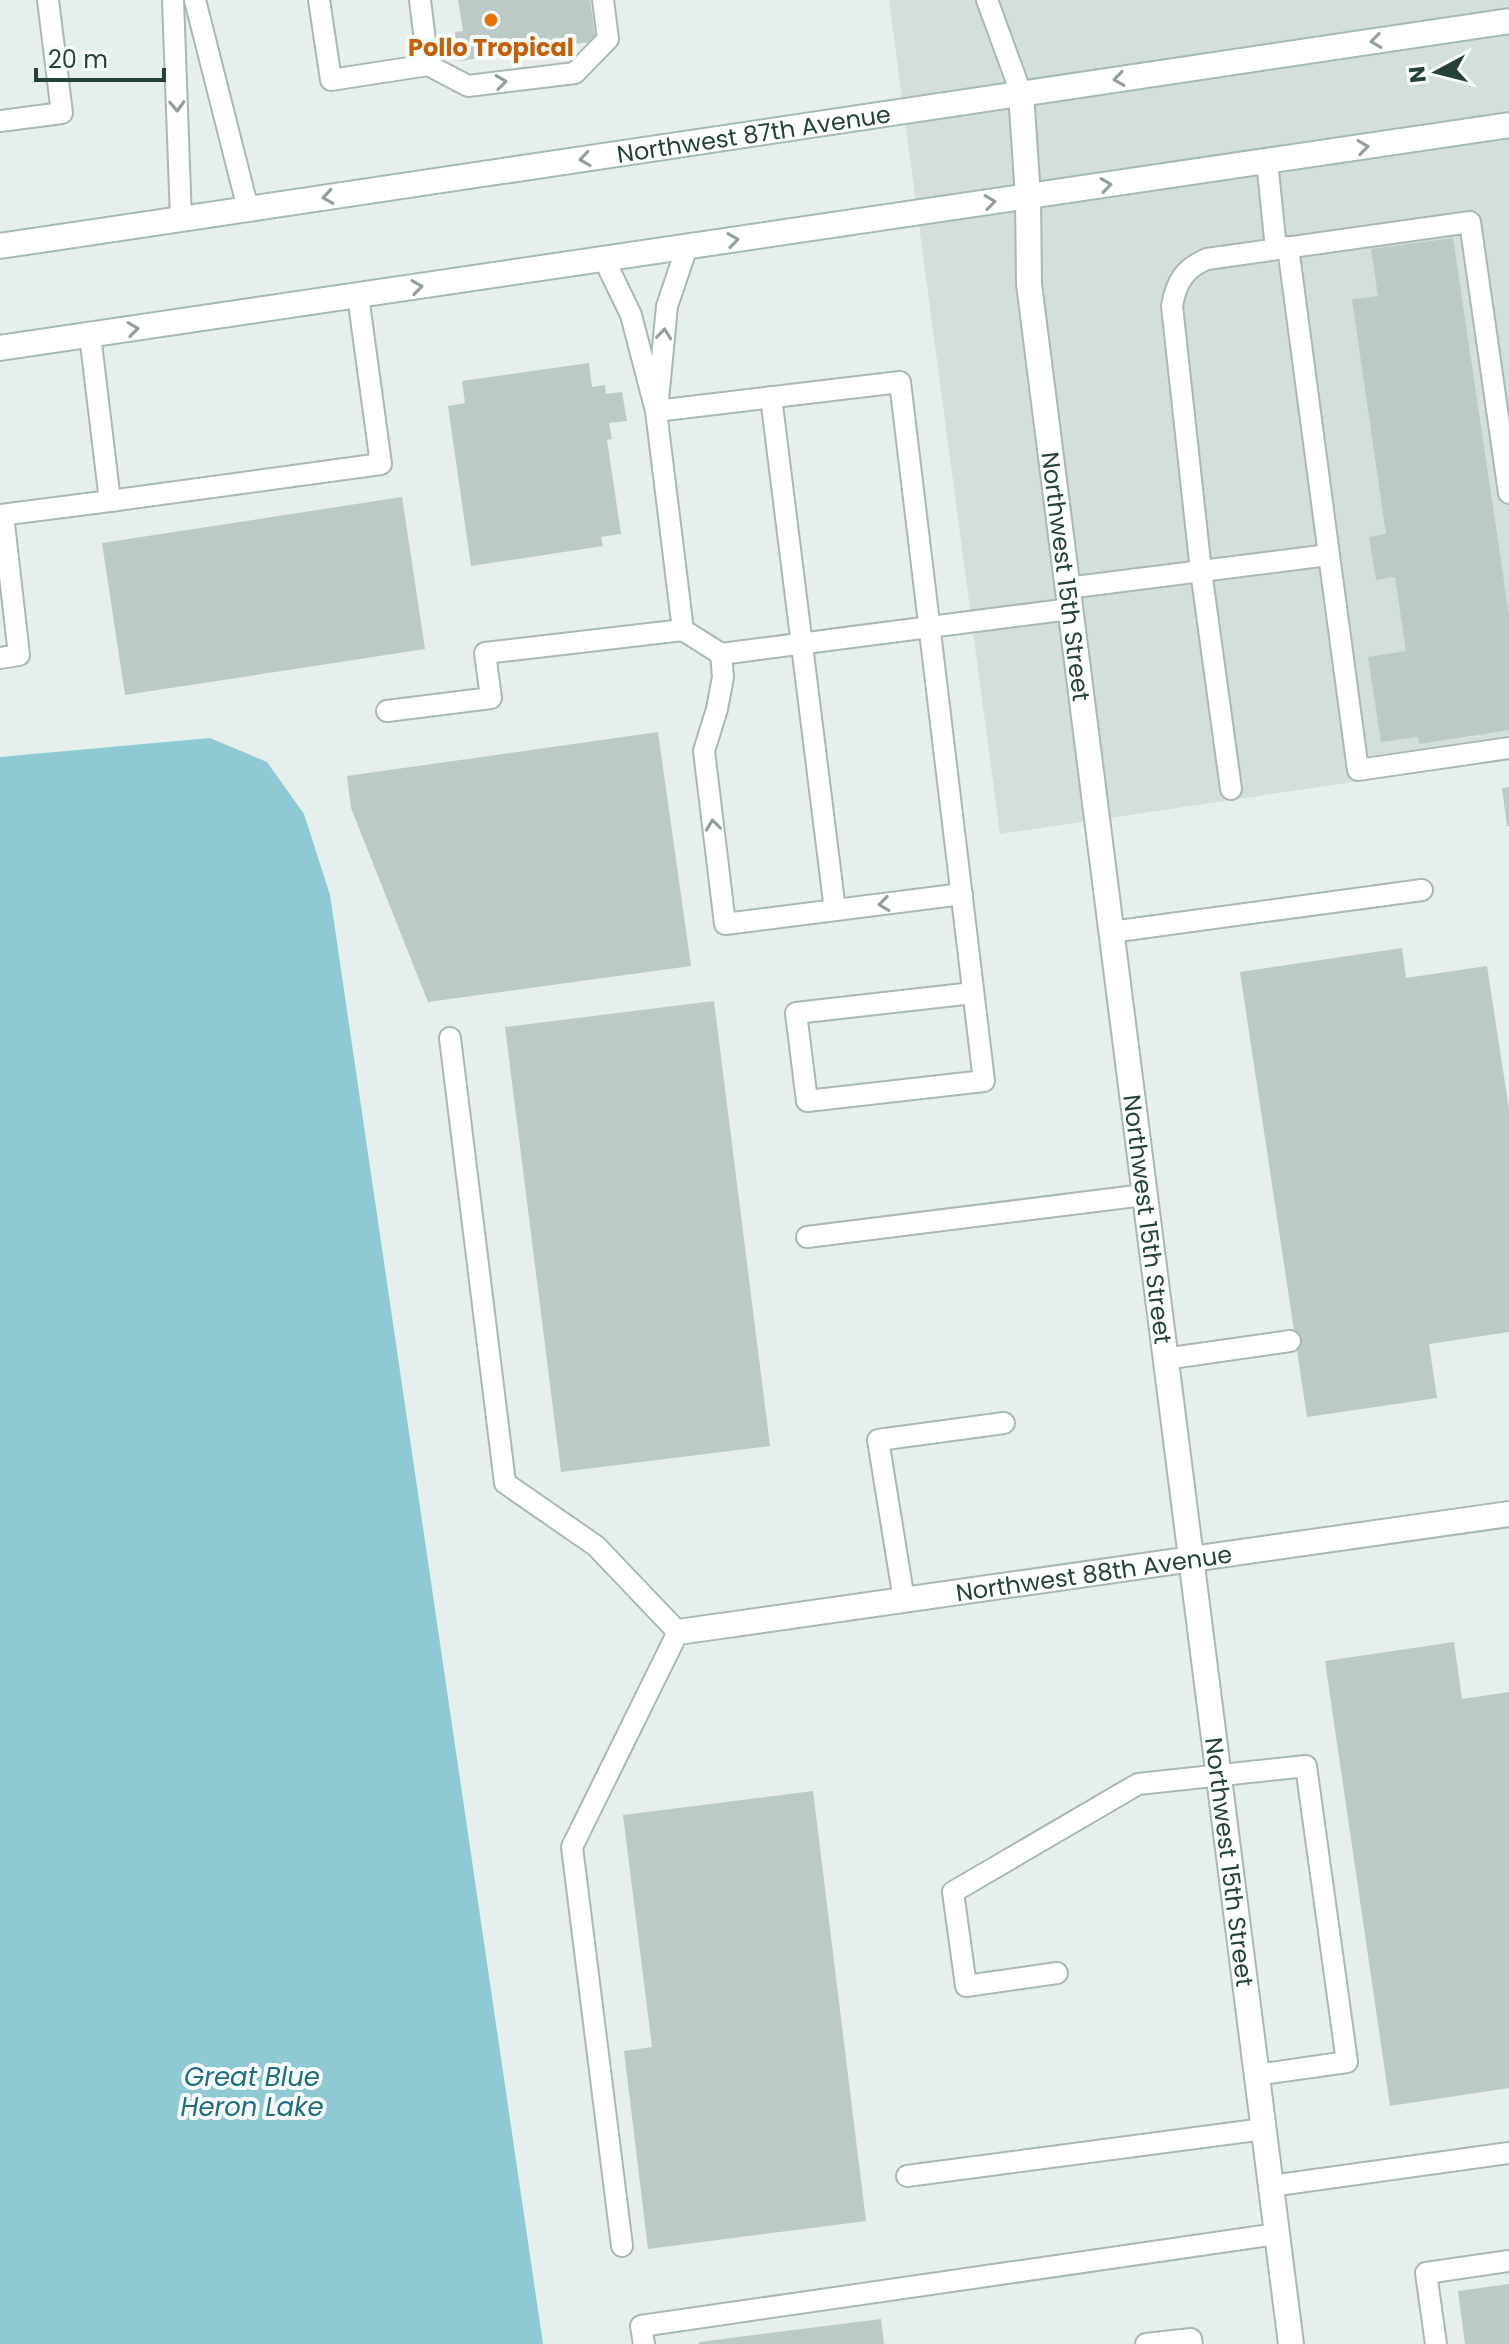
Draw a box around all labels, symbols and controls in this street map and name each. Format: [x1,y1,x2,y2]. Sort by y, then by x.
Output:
marker: Pollo Tropical [482,11,500,29]
place label: Pollo Tropical [408,31,574,64]
one-way arrow [1370,31,1383,48]
scale bar [36,32,164,82]
north arrow [1397,32,1477,112]
text: 20 m [48,43,108,76]
text: N [1401,64,1434,84]
one-way arrow [1112,70,1126,87]
one-way arrow [495,73,508,90]
street label: Northwest 87th Avenue [614,97,893,170]
one-way arrow [168,100,185,113]
one-way arrow [1356,139,1370,156]
one-way arrow [578,150,592,167]
one-way arrow [1099,177,1112,194]
one-way arrow [321,188,335,205]
one-way arrow [983,194,997,211]
one-way arrow [726,232,740,249]
one-way arrow [411,279,424,296]
one-way arrow [126,321,139,338]
one-way arrow [656,327,673,340]
street label: Northwest 15th Street [1034,450,1098,703]
one-way arrow [705,818,722,832]
one-way arrow [877,895,891,912]
street label: Northwest 15th Street [1116,1093,1180,1346]
street label: Northwest 88th Avenue [954,1537,1234,1609]
street label: Northwest 15th Street [1197,1735,1262,1989]
water label: Great Blue Heron Lake [180,2059,324,2125]

